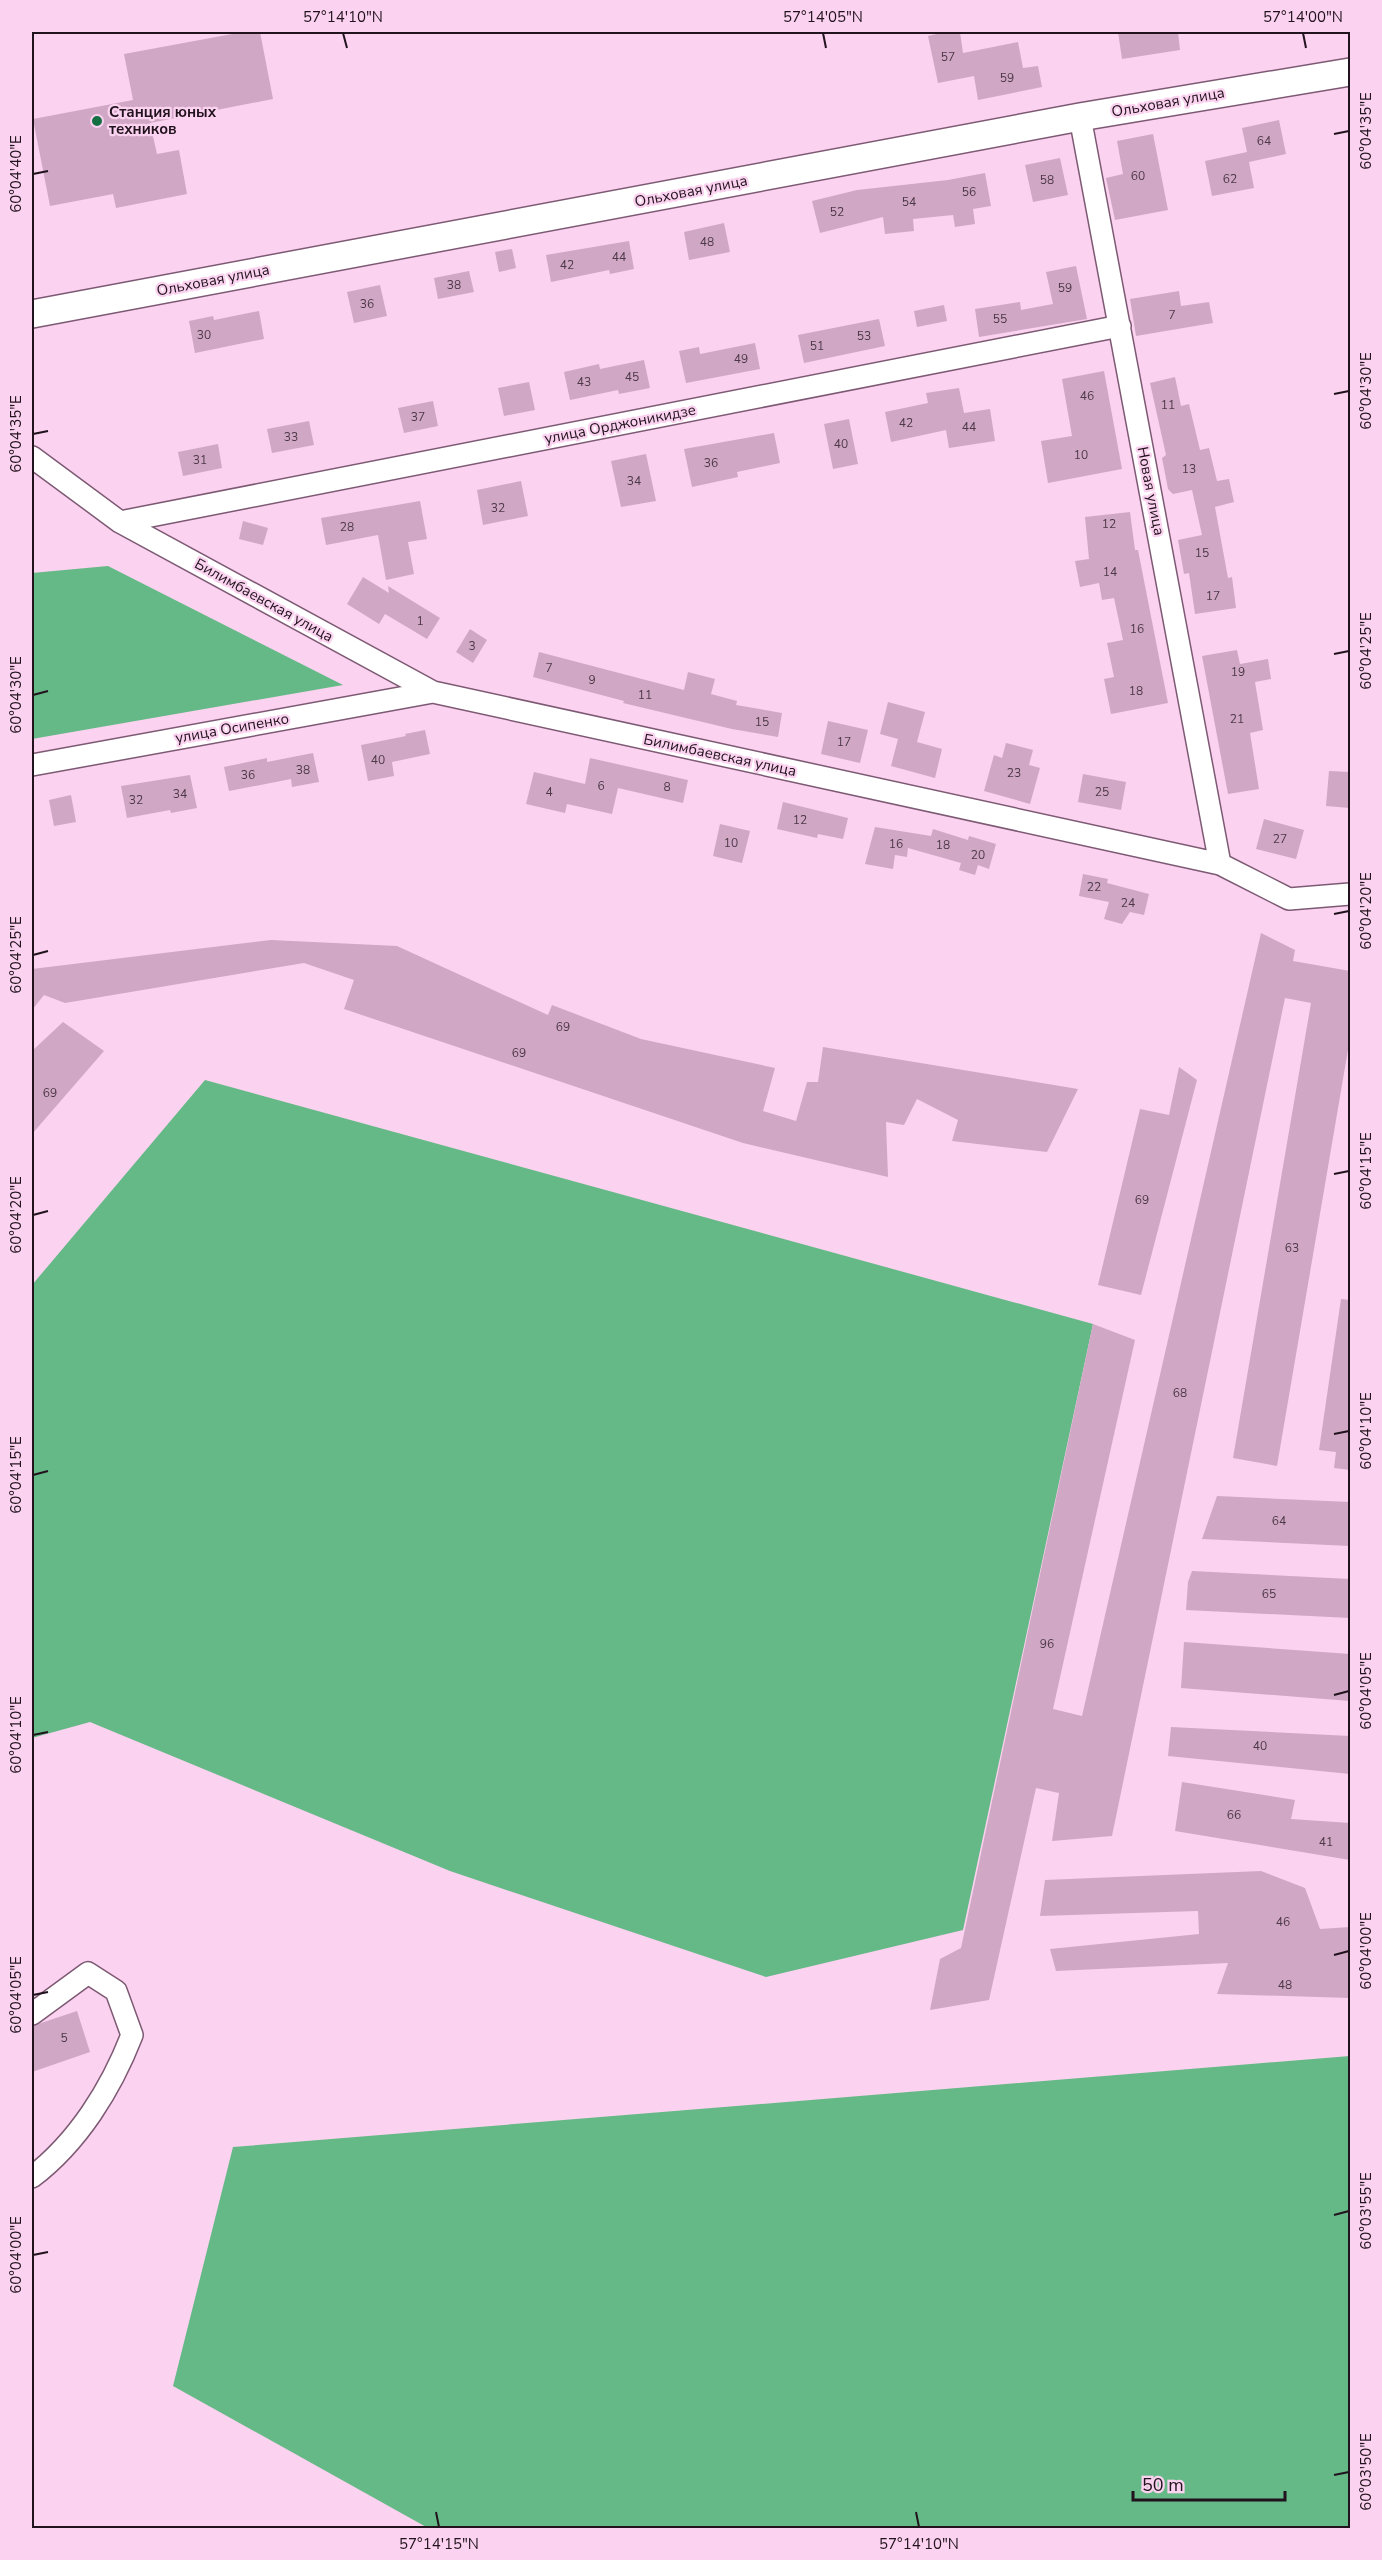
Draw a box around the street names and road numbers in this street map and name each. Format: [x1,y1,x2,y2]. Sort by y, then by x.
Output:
street label: Ольховая улица [1110,82,1226,122]
street label: Ольховая улица [633,170,749,212]
street label: Ольховая улица [155,259,271,301]
street label: улица Орджоникидзе [543,399,697,449]
street label: Новая улица [1133,445,1169,537]
street label: Билимбаевская улица [191,554,337,646]
street label: улица Осипенко [174,708,290,748]
street label: Билимбаевская улица [642,729,798,781]

